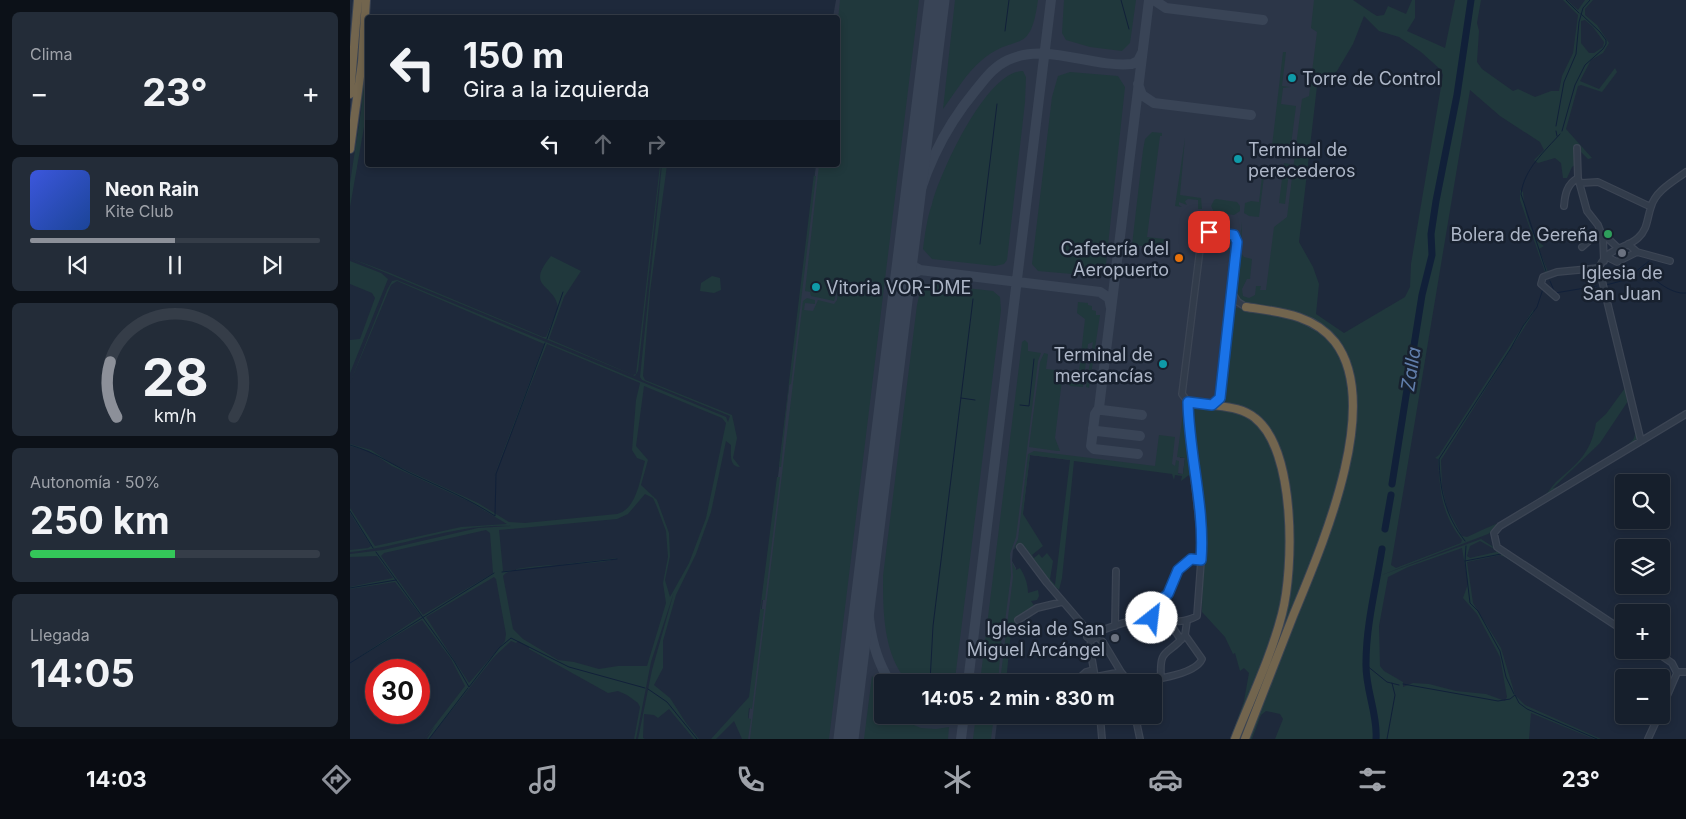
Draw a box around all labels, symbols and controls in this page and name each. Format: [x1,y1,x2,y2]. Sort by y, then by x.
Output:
text: 150 m [463,34,564,76]
icon: left [380,35,445,100]
text: Clima [30,44,72,64]
place label: Torre de Control [1302,68,1441,89]
text: 23° [142,69,208,115]
marker: Torre de Control [1286,72,1298,84]
text: − [30,76,49,110]
text: + [301,76,320,110]
text: Gira a la izquierda [463,76,650,102]
icon: left [536,130,564,158]
icon: ahead [589,130,617,158]
icon: right [642,130,670,158]
place label: Terminal de perecederos [1248,139,1356,181]
marker: Terminal de perecederos [1232,153,1244,165]
text: Neon Rain [105,178,199,201]
text: Kite Club [105,201,174,221]
pin [1188,211,1230,253]
icon: arrive [1195,218,1223,246]
place label: Bolera de Gereña [1450,224,1598,245]
marker: Bolera de Gereña [1602,228,1614,240]
place label: Cafetería del Aeropuerto [1060,238,1169,280]
marker: Iglesia de San Juan [1616,247,1628,259]
icon: previous [64,251,92,279]
icon: pause [161,251,189,279]
icon: next [258,251,286,279]
marker: Cafetería del Aeropuerto [1173,252,1185,264]
place label: Iglesia de San Juan [1581,262,1663,304]
place label: Vitoria VOR-DME [826,277,971,298]
marker: Vitoria VOR-DME [810,281,822,293]
place label: Terminal de mercancías [1053,344,1153,386]
water label: Zalla [1396,345,1426,393]
text: 28 [142,346,208,409]
marker: Terminal de mercancías [1157,358,1169,370]
text: km/h [154,405,196,426]
text: Autonomía · 50% [30,472,160,492]
map controls [1615,474,1670,724]
button: search [1615,474,1670,529]
text: 250 km [30,497,170,543]
button: layers [1615,539,1670,594]
position arrow [1125,591,1177,643]
button: + [1615,604,1670,659]
place label: Iglesia de San Miguel Arcángel [967,618,1105,660]
text: Llegada [30,625,90,645]
marker: Iglesia de San Miguel Arcángel [1109,632,1121,644]
text: 14:05 [30,650,135,696]
speed limit sign: 30 [365,659,430,724]
button: − [1615,669,1670,724]
text: 14:05 · 2 min · 830 m [921,687,1115,710]
icon: directions [319,762,354,797]
icon: music [526,762,561,797]
icon: phone [733,762,768,797]
icon: climate [940,762,975,797]
icon: car [1148,762,1183,797]
icon: filters [1355,762,1390,797]
text: 14:03 [86,766,147,792]
text: 23° [1562,766,1600,792]

